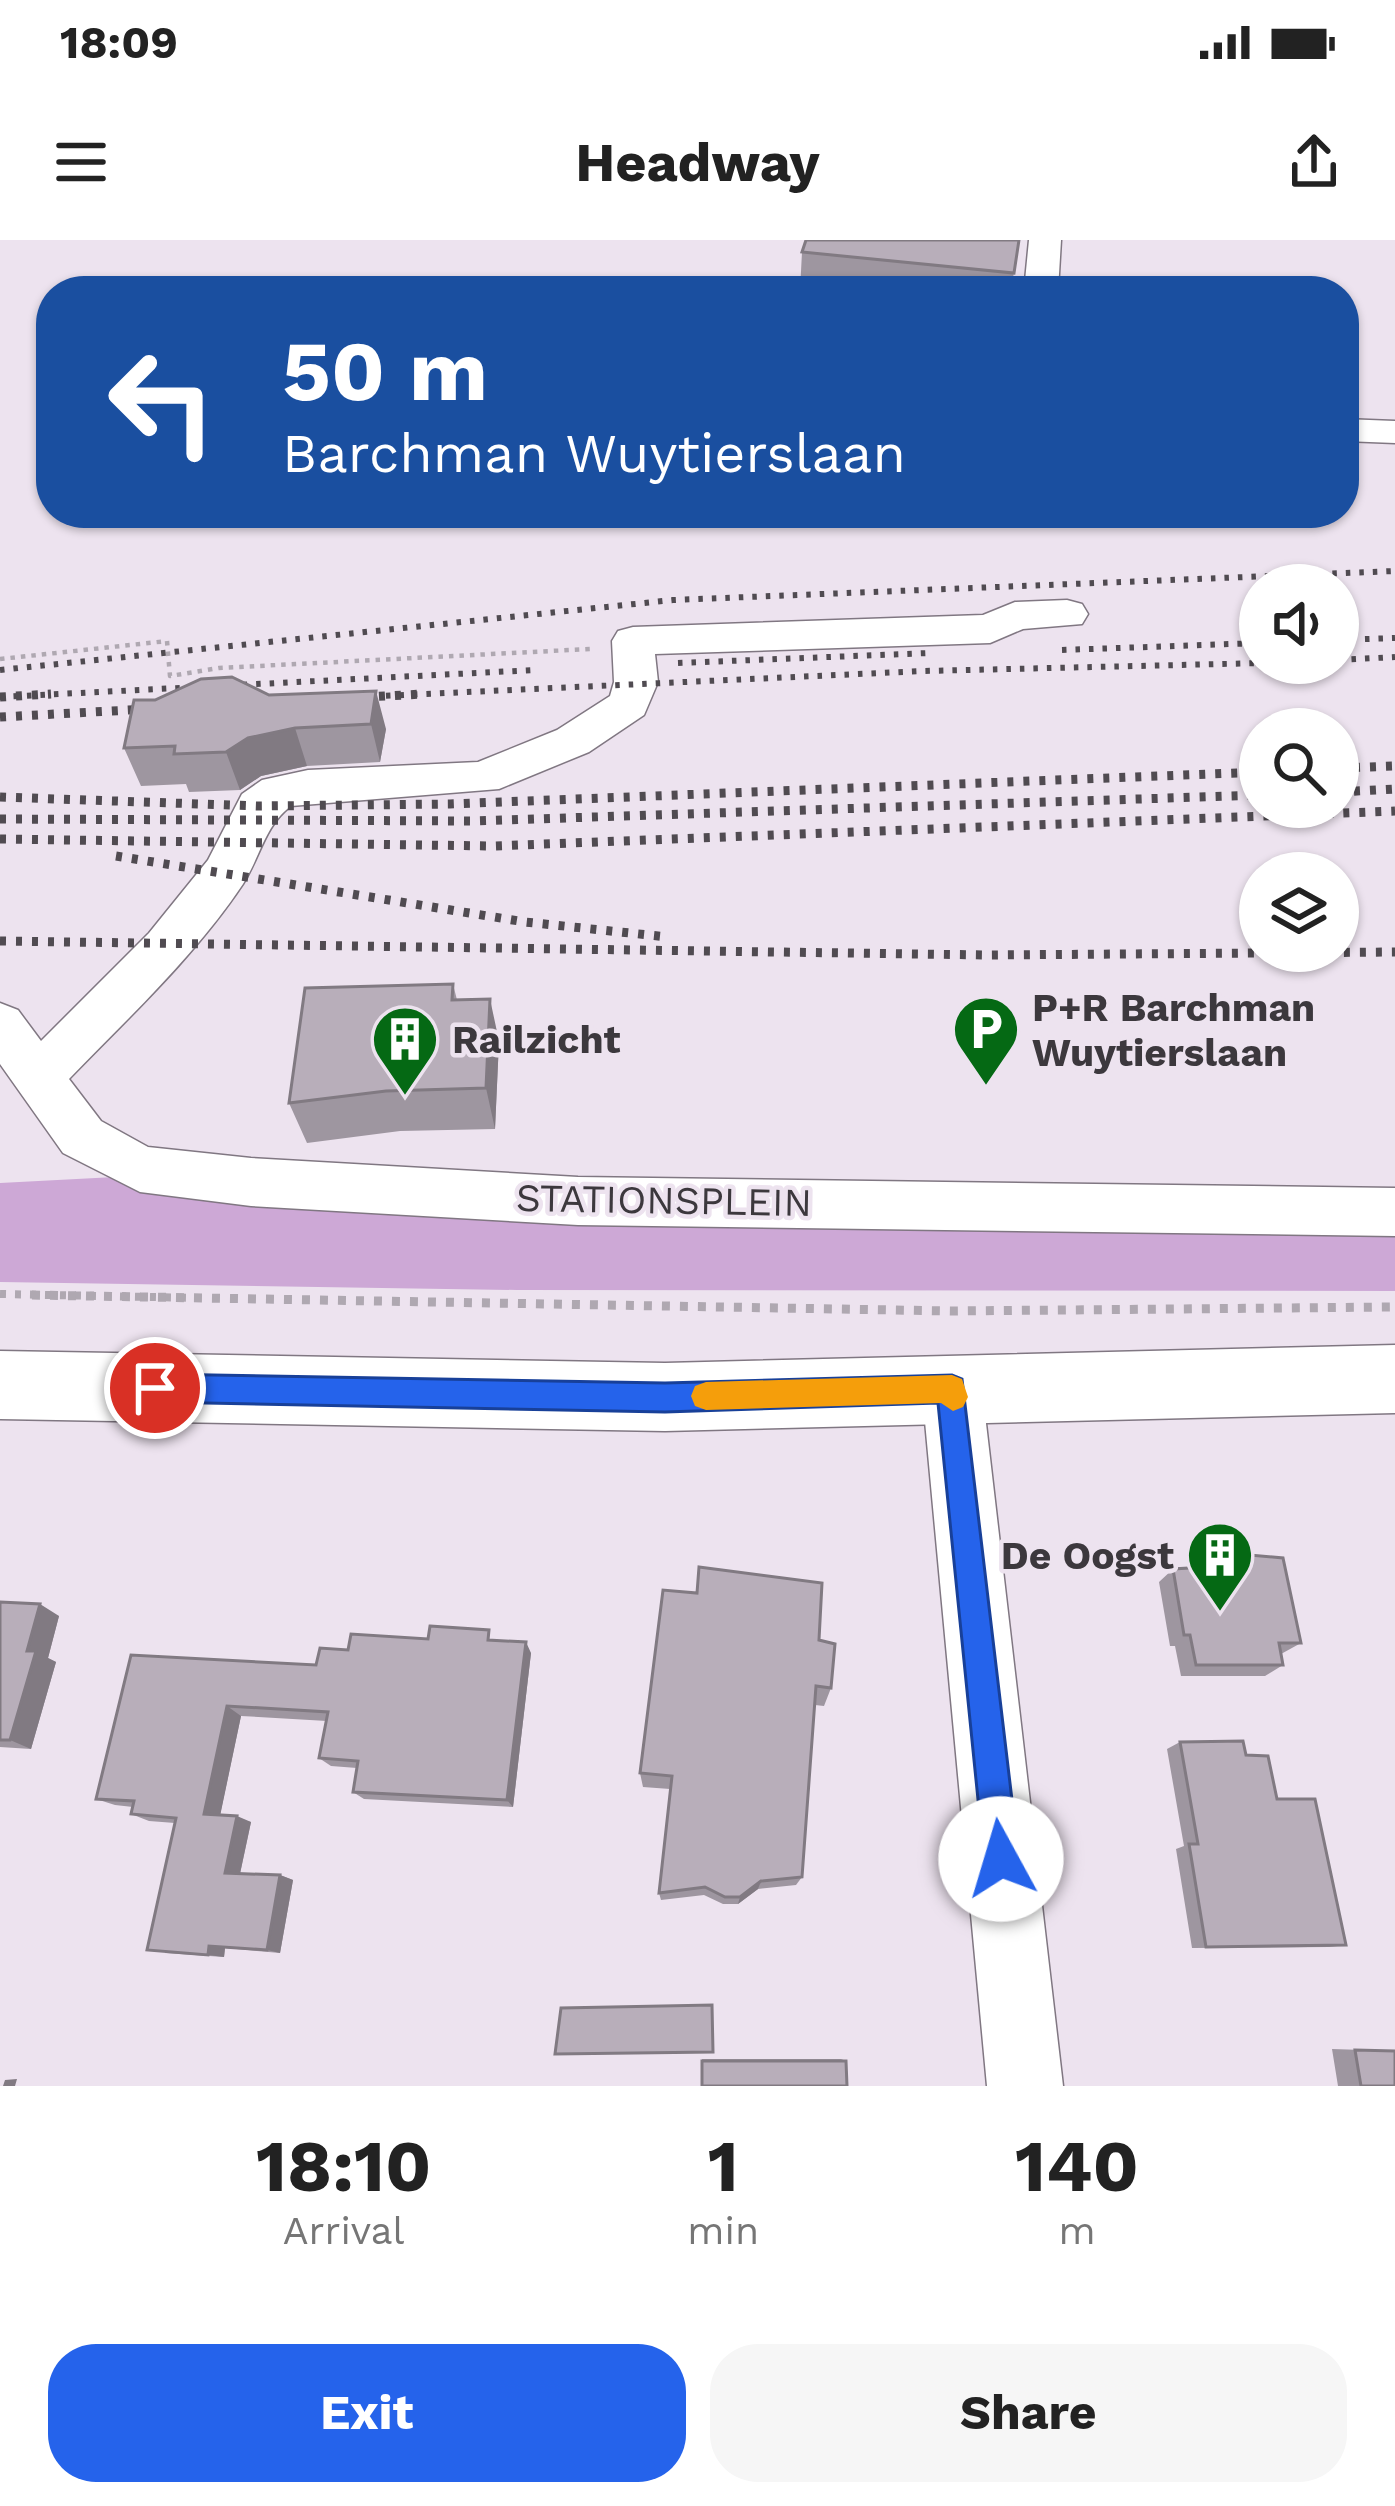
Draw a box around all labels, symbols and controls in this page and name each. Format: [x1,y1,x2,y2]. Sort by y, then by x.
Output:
text: 18:09 [60,16,178,69]
icon: menu [48,129,114,195]
icon: share [1281,129,1347,195]
text: Headway [575,131,820,194]
text: 50 m [282,322,488,420]
icon: left [84,324,240,480]
text: Barchman Wuytierslaan [282,422,906,485]
map controls [1239,564,1359,972]
button: sound [1239,564,1359,684]
button: search [1239,708,1359,828]
button: layers [1239,852,1359,972]
place label: P+R Barchman Wuytierslaan [1032,985,1315,1075]
parking icon: P+R Barchman Wuytierslaan [951,994,1021,1088]
building icon: Railzicht [370,1004,440,1098]
place label: Railzicht [452,1017,621,1062]
street label: STATIONSPLEIN [516,1175,812,1225]
pin [104,1337,206,1439]
icon: arrive [122,1355,188,1421]
building icon: De Oogst [1185,1520,1255,1614]
place label: De Oogst [1001,1533,1174,1578]
position arrow [938,1796,1064,1922]
text: 18:10 [256,2124,431,2208]
text: 1 [708,2124,739,2208]
text: 140 [1015,2124,1139,2208]
text: Arrival [283,2208,405,2253]
text: min [687,2208,759,2253]
text: m [1058,2208,1096,2253]
button: Exit [48,2344,686,2482]
button: Share [710,2344,1347,2482]

